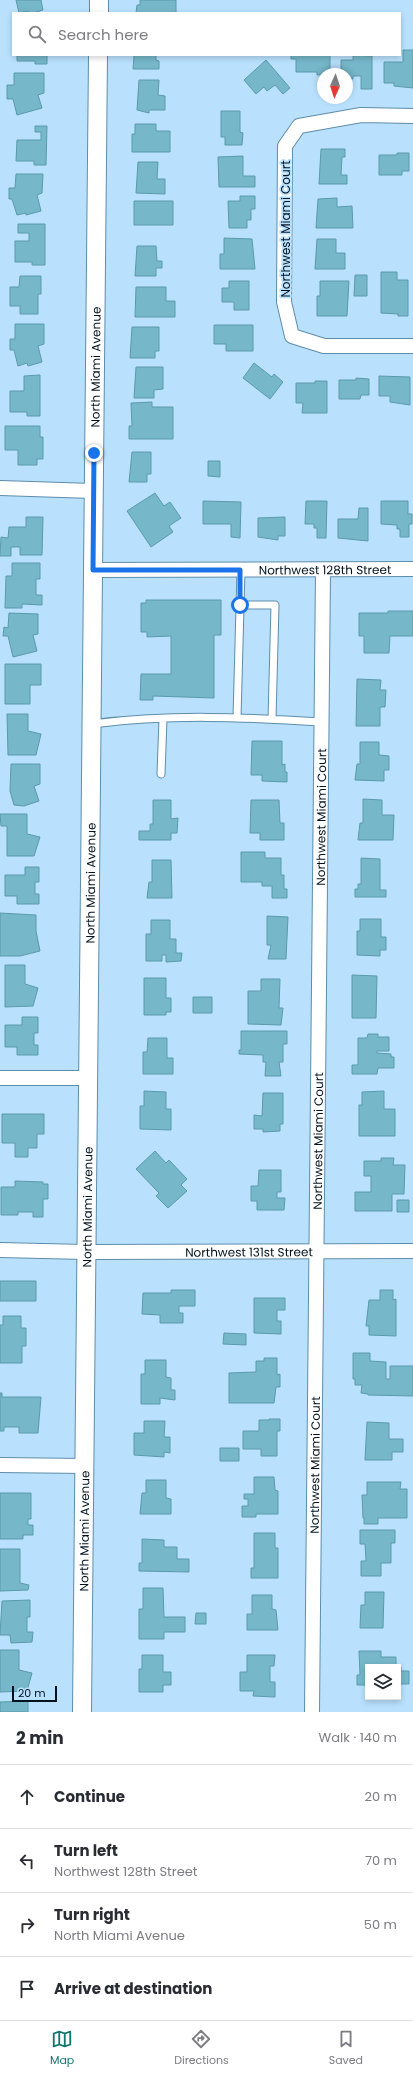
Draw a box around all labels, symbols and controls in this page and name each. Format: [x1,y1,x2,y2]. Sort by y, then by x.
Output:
search box [12,12,401,56]
icon: search [26,23,48,45]
text: Search here [58,24,148,45]
north arrow [317,68,353,104]
street label: Northwest Miami Court [277,160,294,298]
street label: North Miami Avenue [86,306,104,428]
route end [85,444,103,462]
street label: Northwest 128th Street [259,561,391,578]
route start [231,596,249,614]
street label: Northwest Miami Court [311,748,330,886]
street label: North Miami Avenue [81,822,99,944]
street label: Northwest Miami Court [308,1072,327,1210]
street label: North Miami Avenue [78,1146,96,1268]
street label: Northwest 131st Street [185,1243,313,1260]
street label: Northwest Miami Court [305,1396,324,1534]
street label: North Miami Avenue [75,1470,93,1592]
map controls [365,1664,401,1700]
button: layers [365,1664,401,1700]
scale bar [12,1684,57,1703]
text: 20 m [18,1685,46,1701]
text: 2 min [16,1726,64,1750]
text: Walk · 140 m [319,1728,397,1747]
icon: ahead [16,1786,38,1808]
text: Continue [54,1786,125,1807]
text: 20 m [364,1787,397,1806]
text: Turn left [54,1840,118,1861]
icon: left [16,1850,38,1872]
text: 70 m [365,1851,397,1870]
text: Northwest 128th Street [54,1862,198,1881]
text: Turn right [54,1904,130,1925]
icon: right [16,1914,38,1936]
text: 50 m [364,1915,397,1934]
text: North Miami Avenue [54,1926,185,1945]
icon: arrive [16,1978,38,2000]
text: Arrive at destination [54,1978,212,1999]
tab: Map [50,2028,74,2069]
tab: Directions [174,2028,229,2069]
tab: Saved [329,2028,363,2069]

